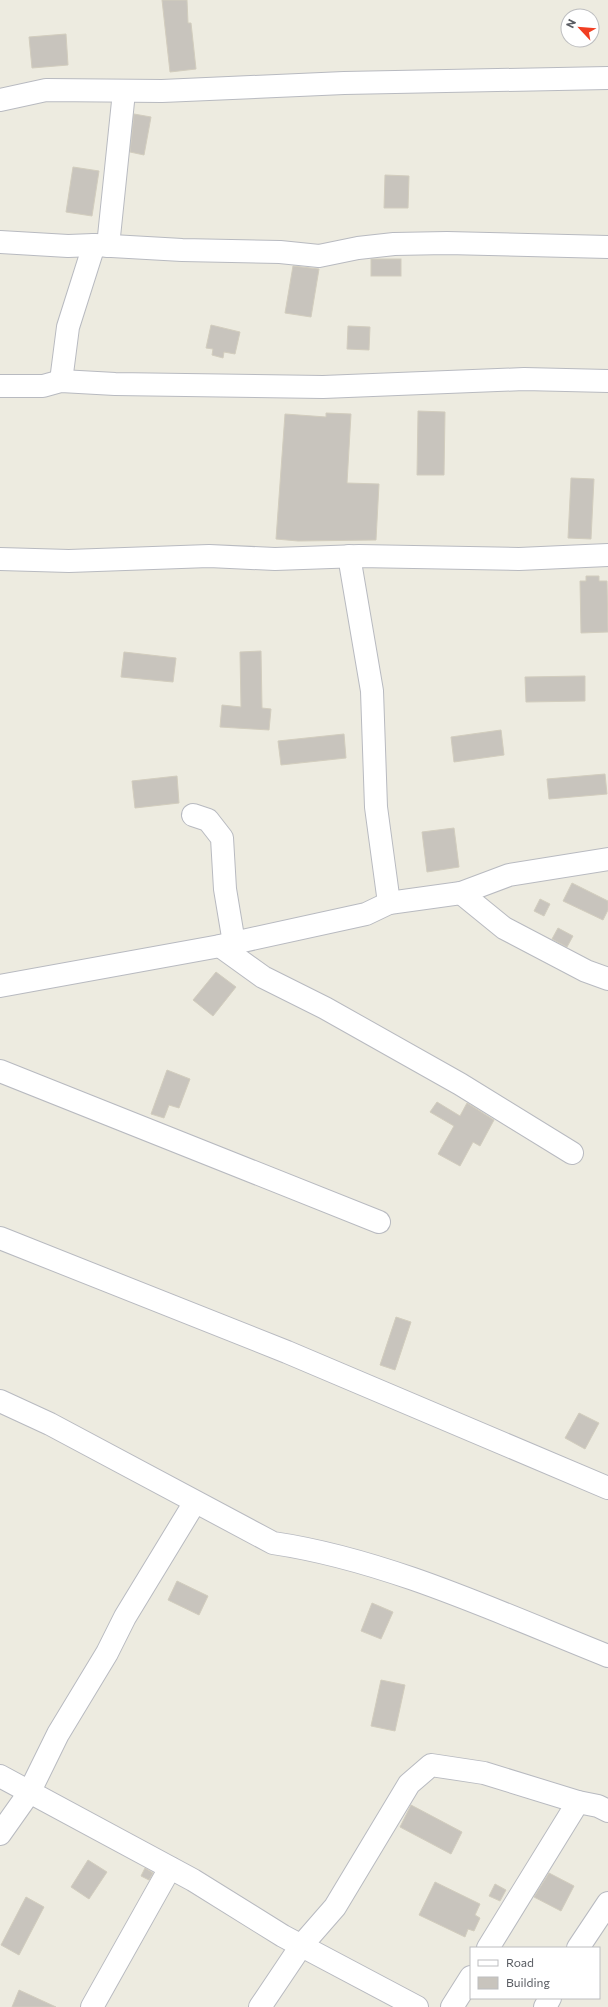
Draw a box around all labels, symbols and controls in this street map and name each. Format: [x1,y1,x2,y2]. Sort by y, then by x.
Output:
north arrow [560,8,600,48]
text: N [563,17,578,30]
legend [470,1947,600,1999]
text: Road [506,1955,534,1969]
text: Building [506,1975,550,1989]

